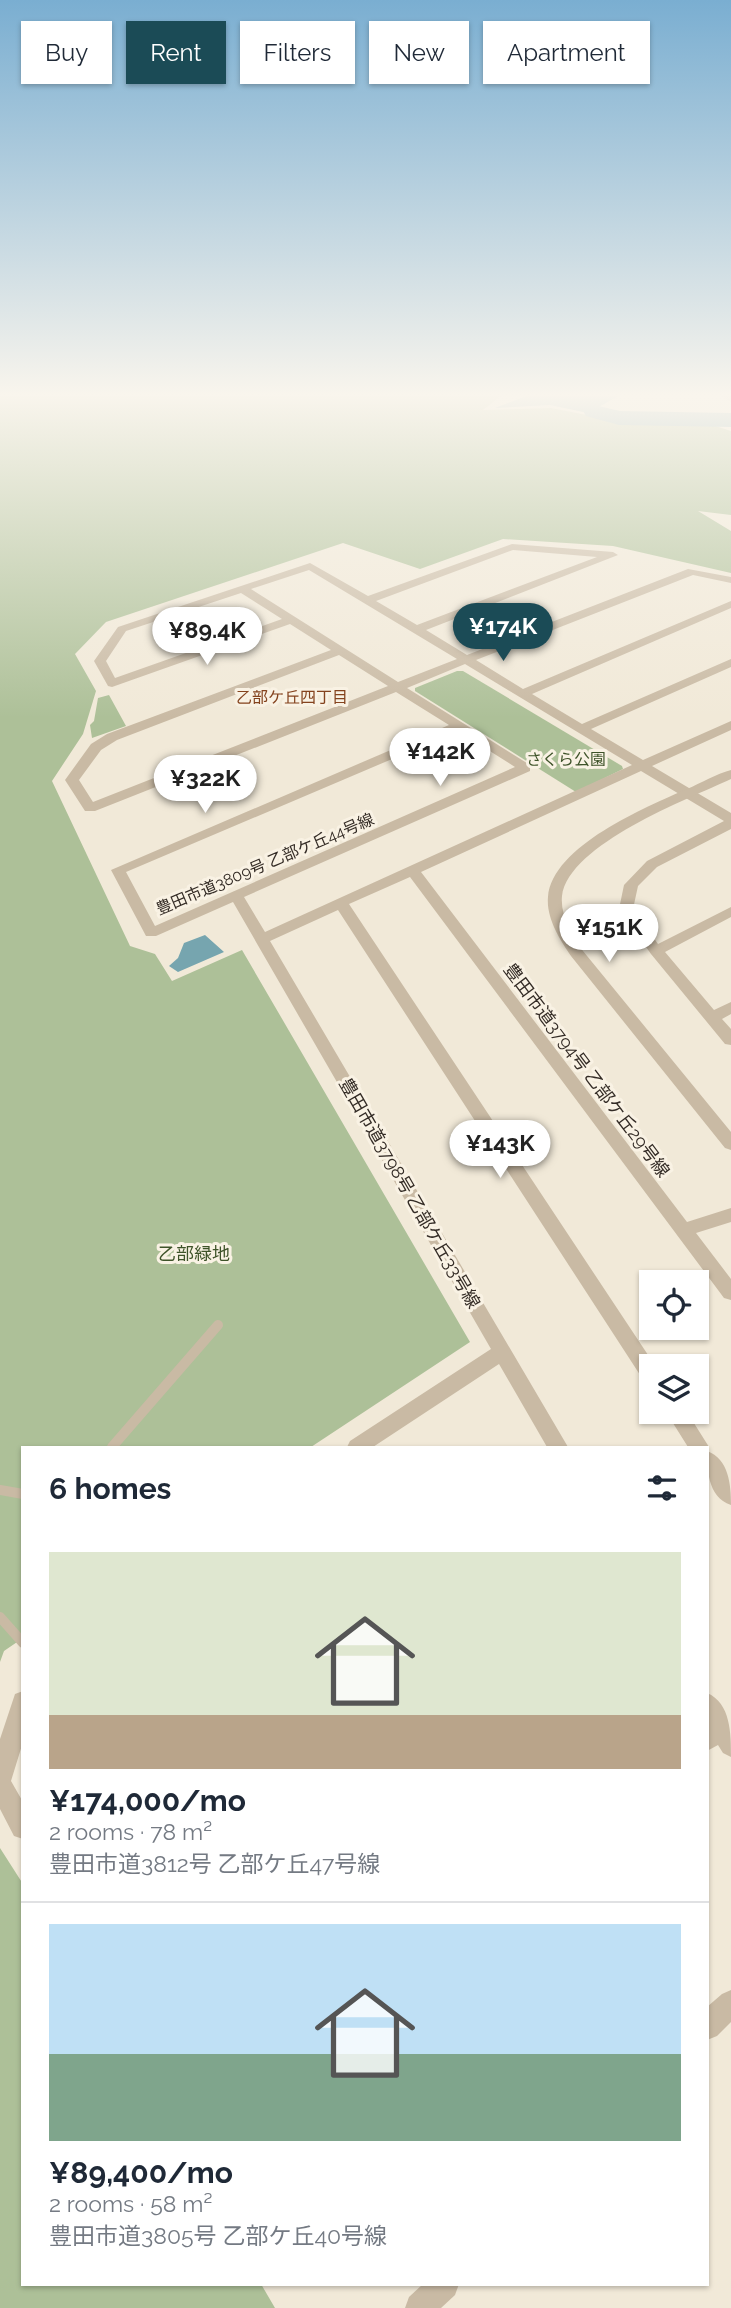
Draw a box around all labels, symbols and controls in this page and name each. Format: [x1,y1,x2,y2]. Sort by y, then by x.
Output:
chip: Buy [21,21,112,84]
chip: Rent [126,21,226,84]
chip: Filters [240,21,355,84]
chip: New [369,21,469,84]
chip: Apartment [483,21,650,84]
pin: ¥174K [454,604,552,663]
pin: ¥89.4K [150,608,264,667]
text: ¥174K [469,612,537,639]
text: ¥89.4K [168,616,246,643]
district label: 乙部ケ丘四丁目 [236,688,348,707]
pin: ¥142K [391,728,489,788]
text: ¥142K [405,737,475,764]
park label: さくら公園 [526,750,606,769]
pin: ¥322K [156,756,254,815]
text: ¥322K [170,764,240,791]
street label: 豊田市道3809号 乙部ケ丘44号線 [153,809,377,919]
pin: ¥151K [560,904,658,964]
text: ¥151K [575,913,643,940]
street label: 豊田市道3794号 乙部ケ丘29号線 [500,959,674,1181]
street label: 豊田市道3798号 乙部ケ丘33号線 [335,1074,485,1312]
pin: ¥143K [451,1120,549,1180]
text: ¥143K [465,1129,535,1156]
park label: 乙部緑地 [158,1243,230,1264]
map controls [639,1270,709,1424]
button: locate [639,1270,709,1340]
button: layers [639,1354,709,1424]
icon: filters [643,1469,681,1507]
text: 6 homes [49,1471,171,1506]
icon: home [302,1598,428,1724]
text: ¥174,000/mo [49,1783,246,1818]
text: 2 rooms · 78 m² [49,1818,212,1845]
text: 豊田市道3812号 乙部ケ丘47号線 [49,1850,380,1877]
icon: home [302,1970,428,2096]
text: ¥89,400/mo [49,2155,233,2190]
text: 2 rooms · 58 m² [49,2190,212,2217]
text: 豊田市道3805号 乙部ケ丘40号線 [49,2222,387,2249]

